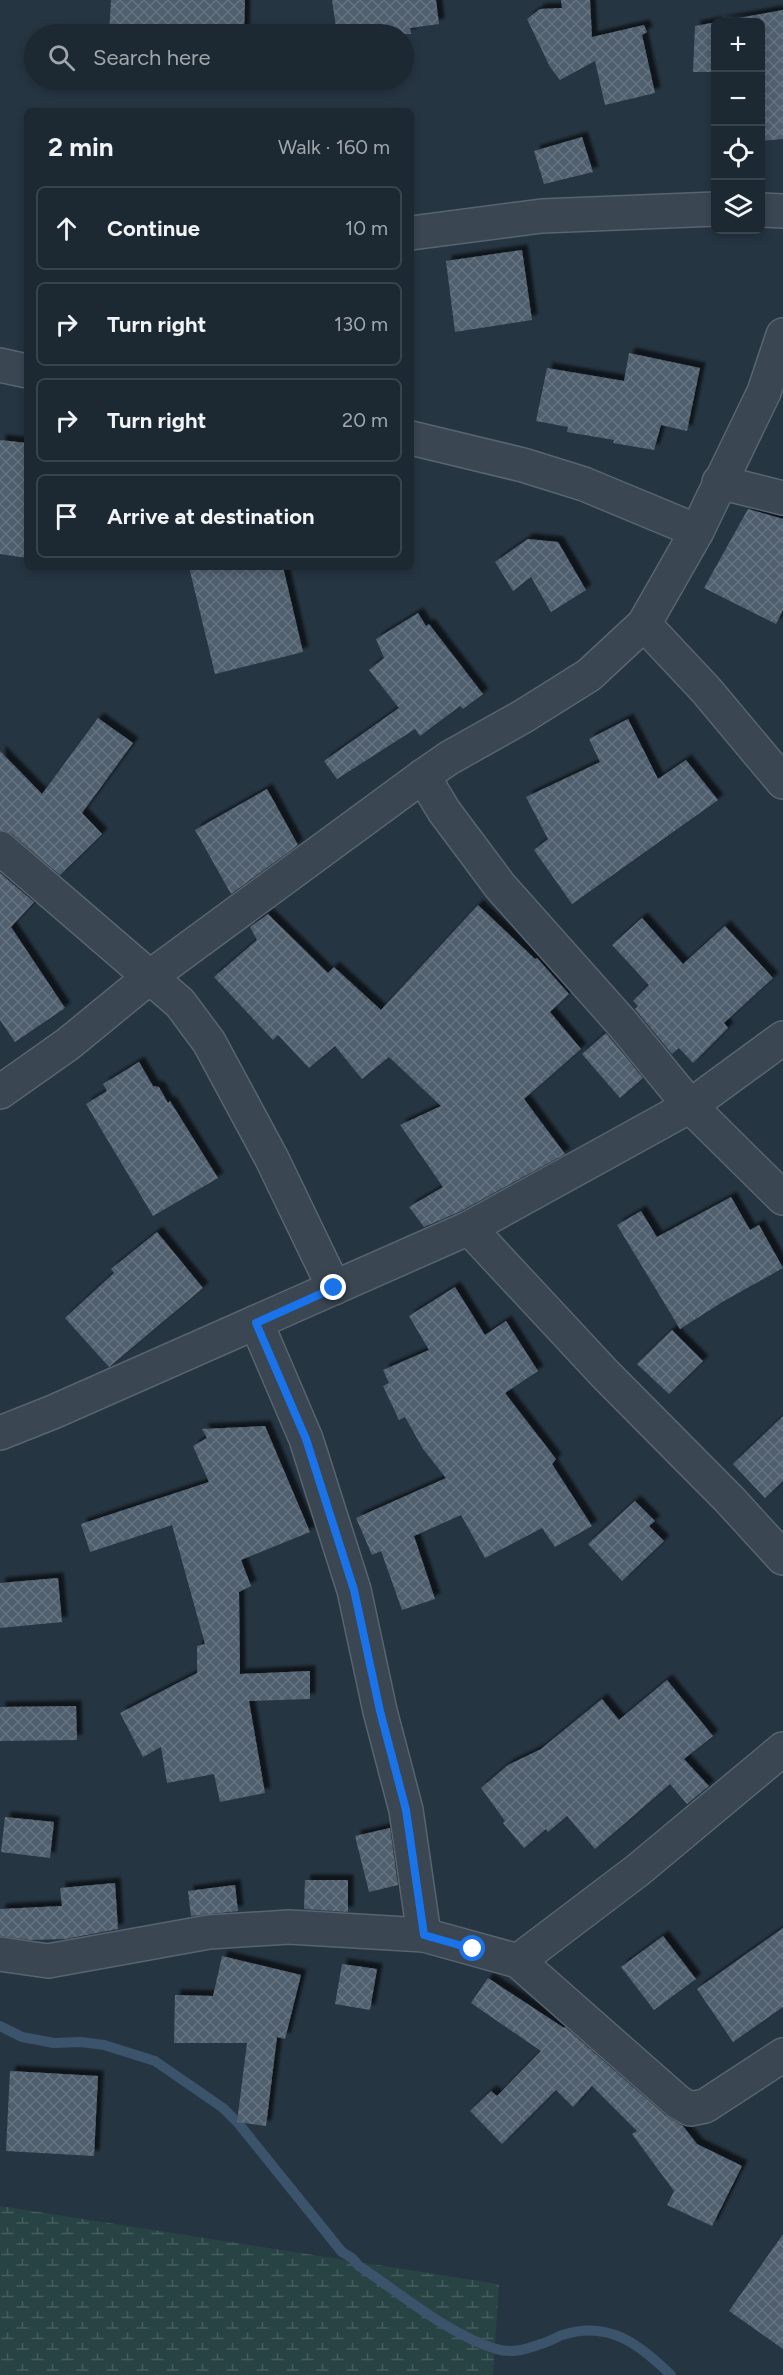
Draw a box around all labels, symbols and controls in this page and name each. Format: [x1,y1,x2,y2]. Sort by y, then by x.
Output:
map controls [711,18,765,234]
button: + [711,18,765,72]
search box [24,24,414,90]
icon: search [45,41,78,74]
text: Search here [93,44,211,71]
button: − [711,72,765,126]
button: locate [711,126,765,180]
text: 2 min [48,131,114,163]
text: Walk · 160 m [278,135,390,159]
button: layers [711,180,765,234]
icon: ahead [50,212,83,245]
text: Continue [107,215,200,242]
text: 10 m [345,216,388,240]
icon: right [50,308,83,341]
text: Turn right [107,311,206,338]
text: 130 m [334,312,388,336]
icon: right [50,404,83,437]
text: Turn right [107,407,206,434]
text: 20 m [342,408,388,432]
icon: arrive [50,500,83,533]
text: Arrive at destination [107,503,315,530]
route end [320,1274,346,1300]
route start [459,1935,485,1961]

